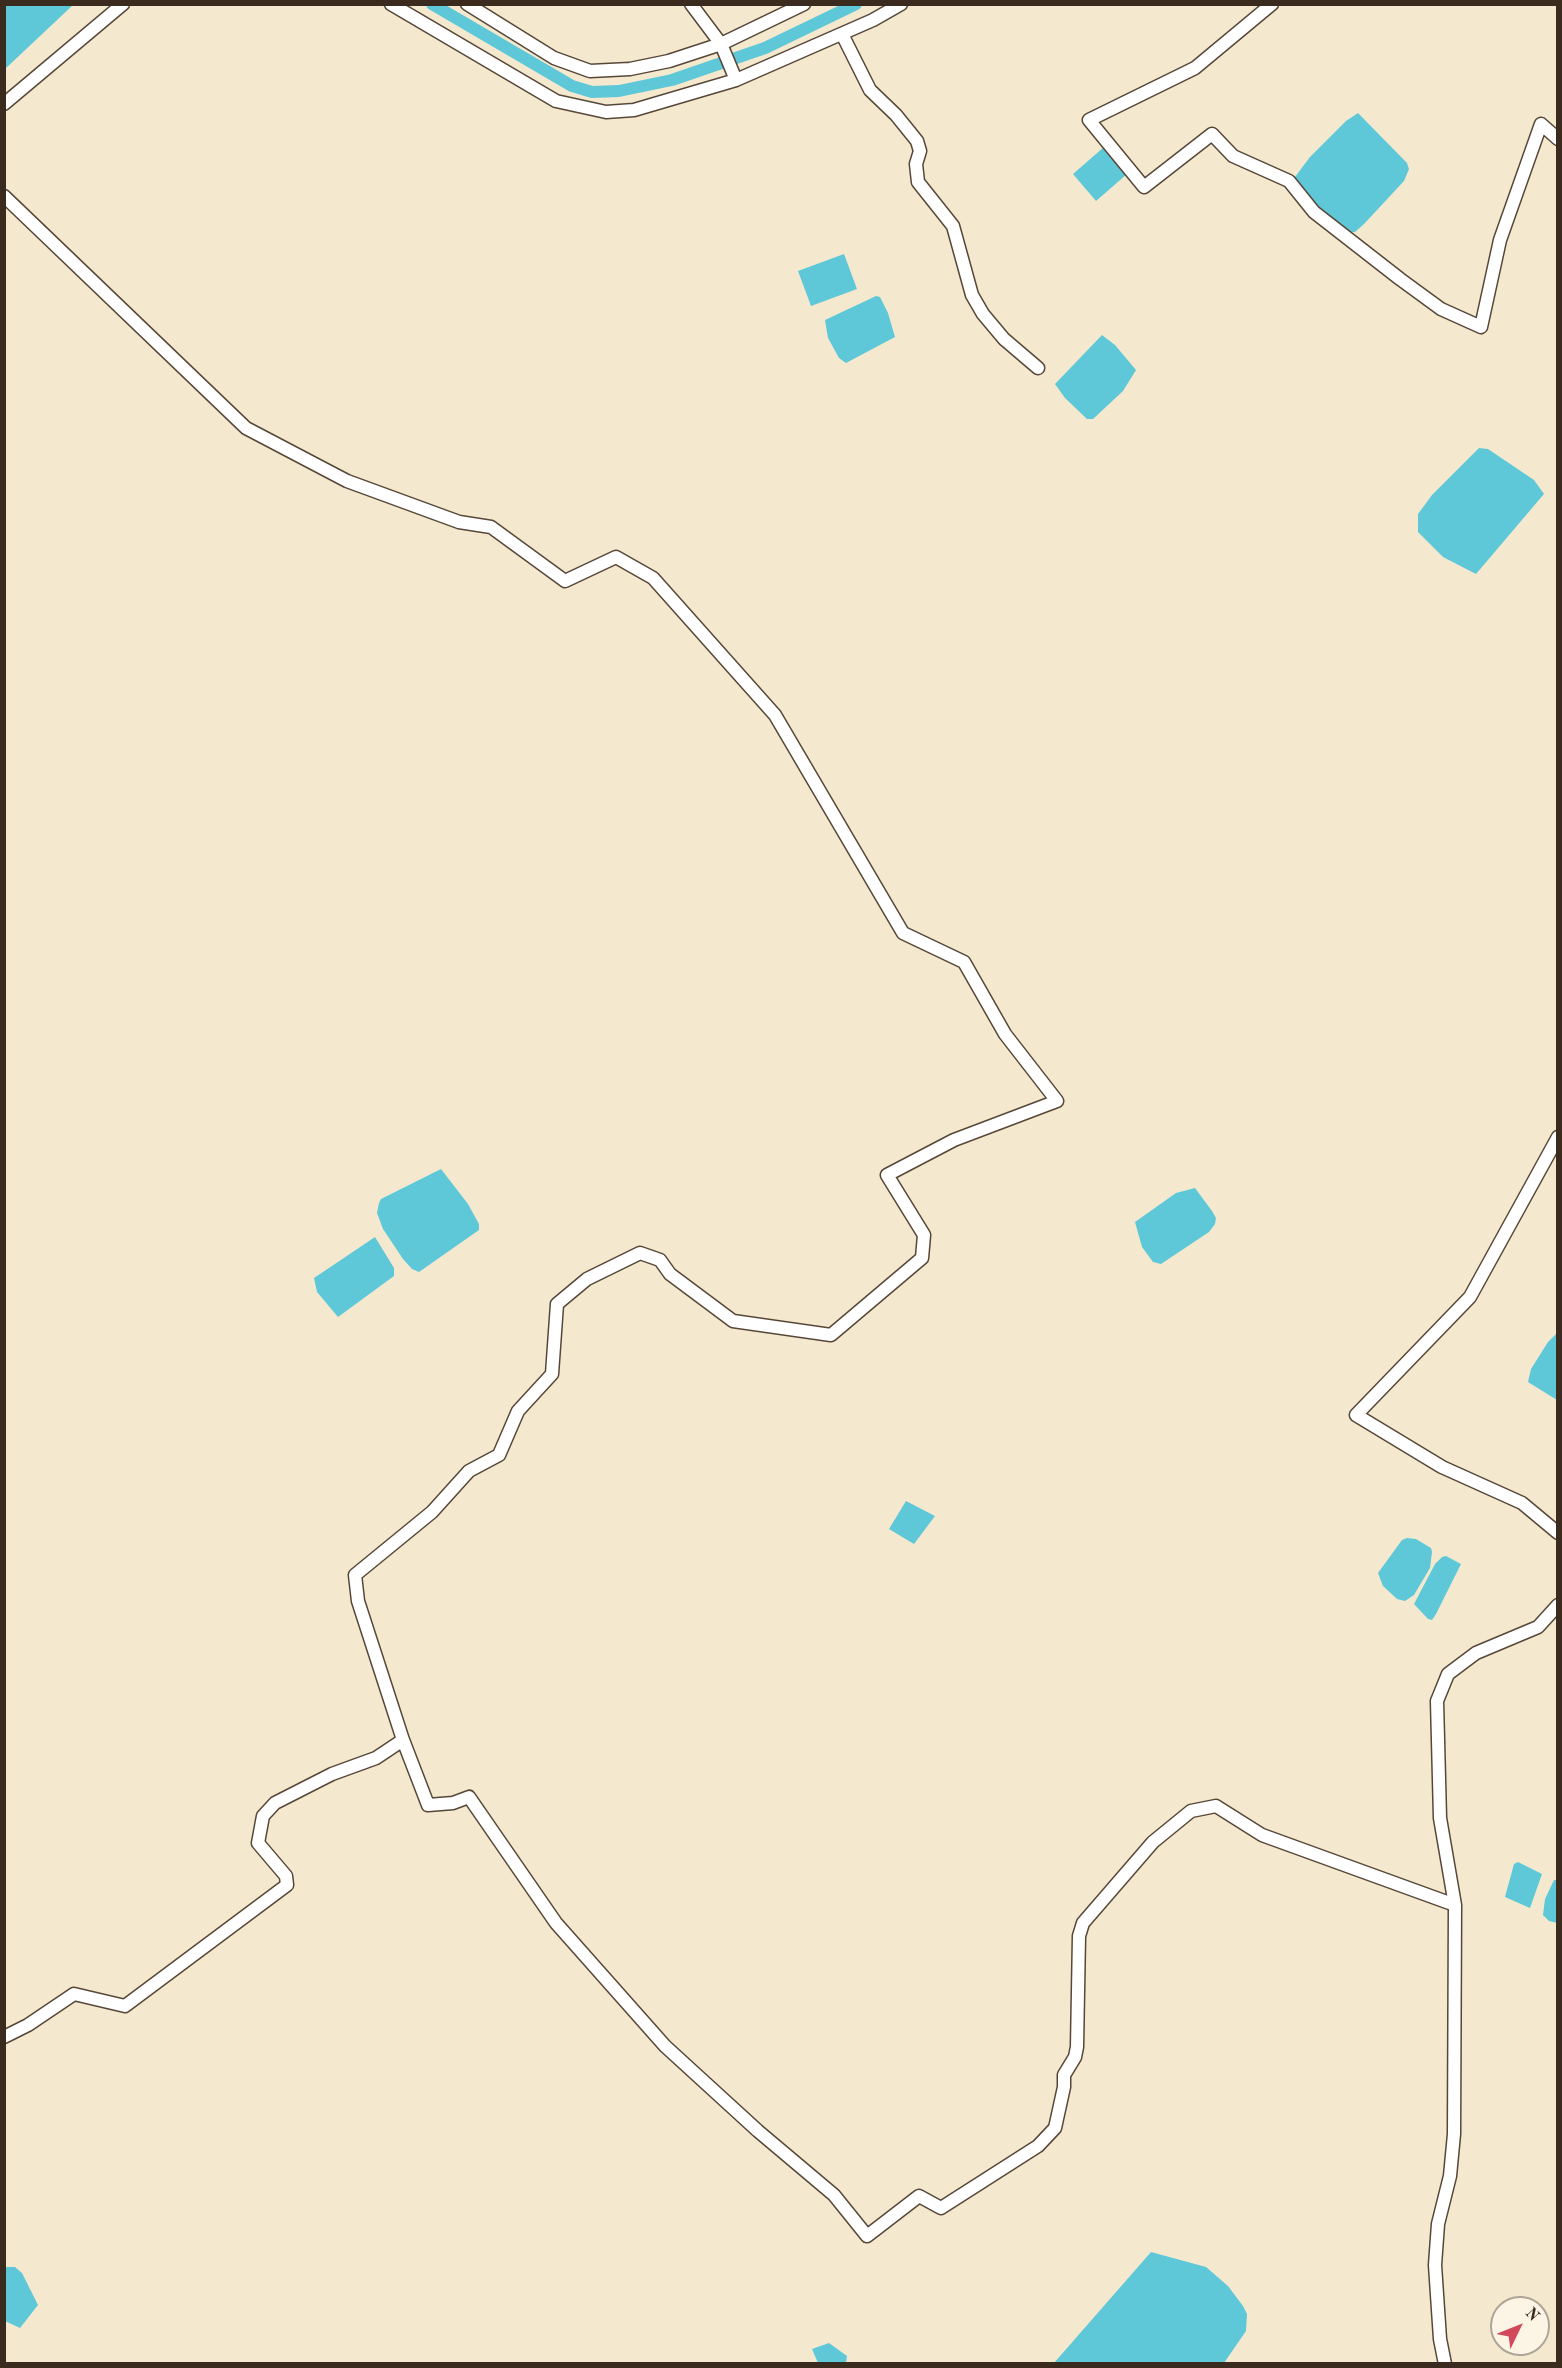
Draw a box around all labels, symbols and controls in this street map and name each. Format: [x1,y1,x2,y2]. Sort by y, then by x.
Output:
north arrow [1490,2296,1550,2356]
text: N [1522,2305,1542,2325]

